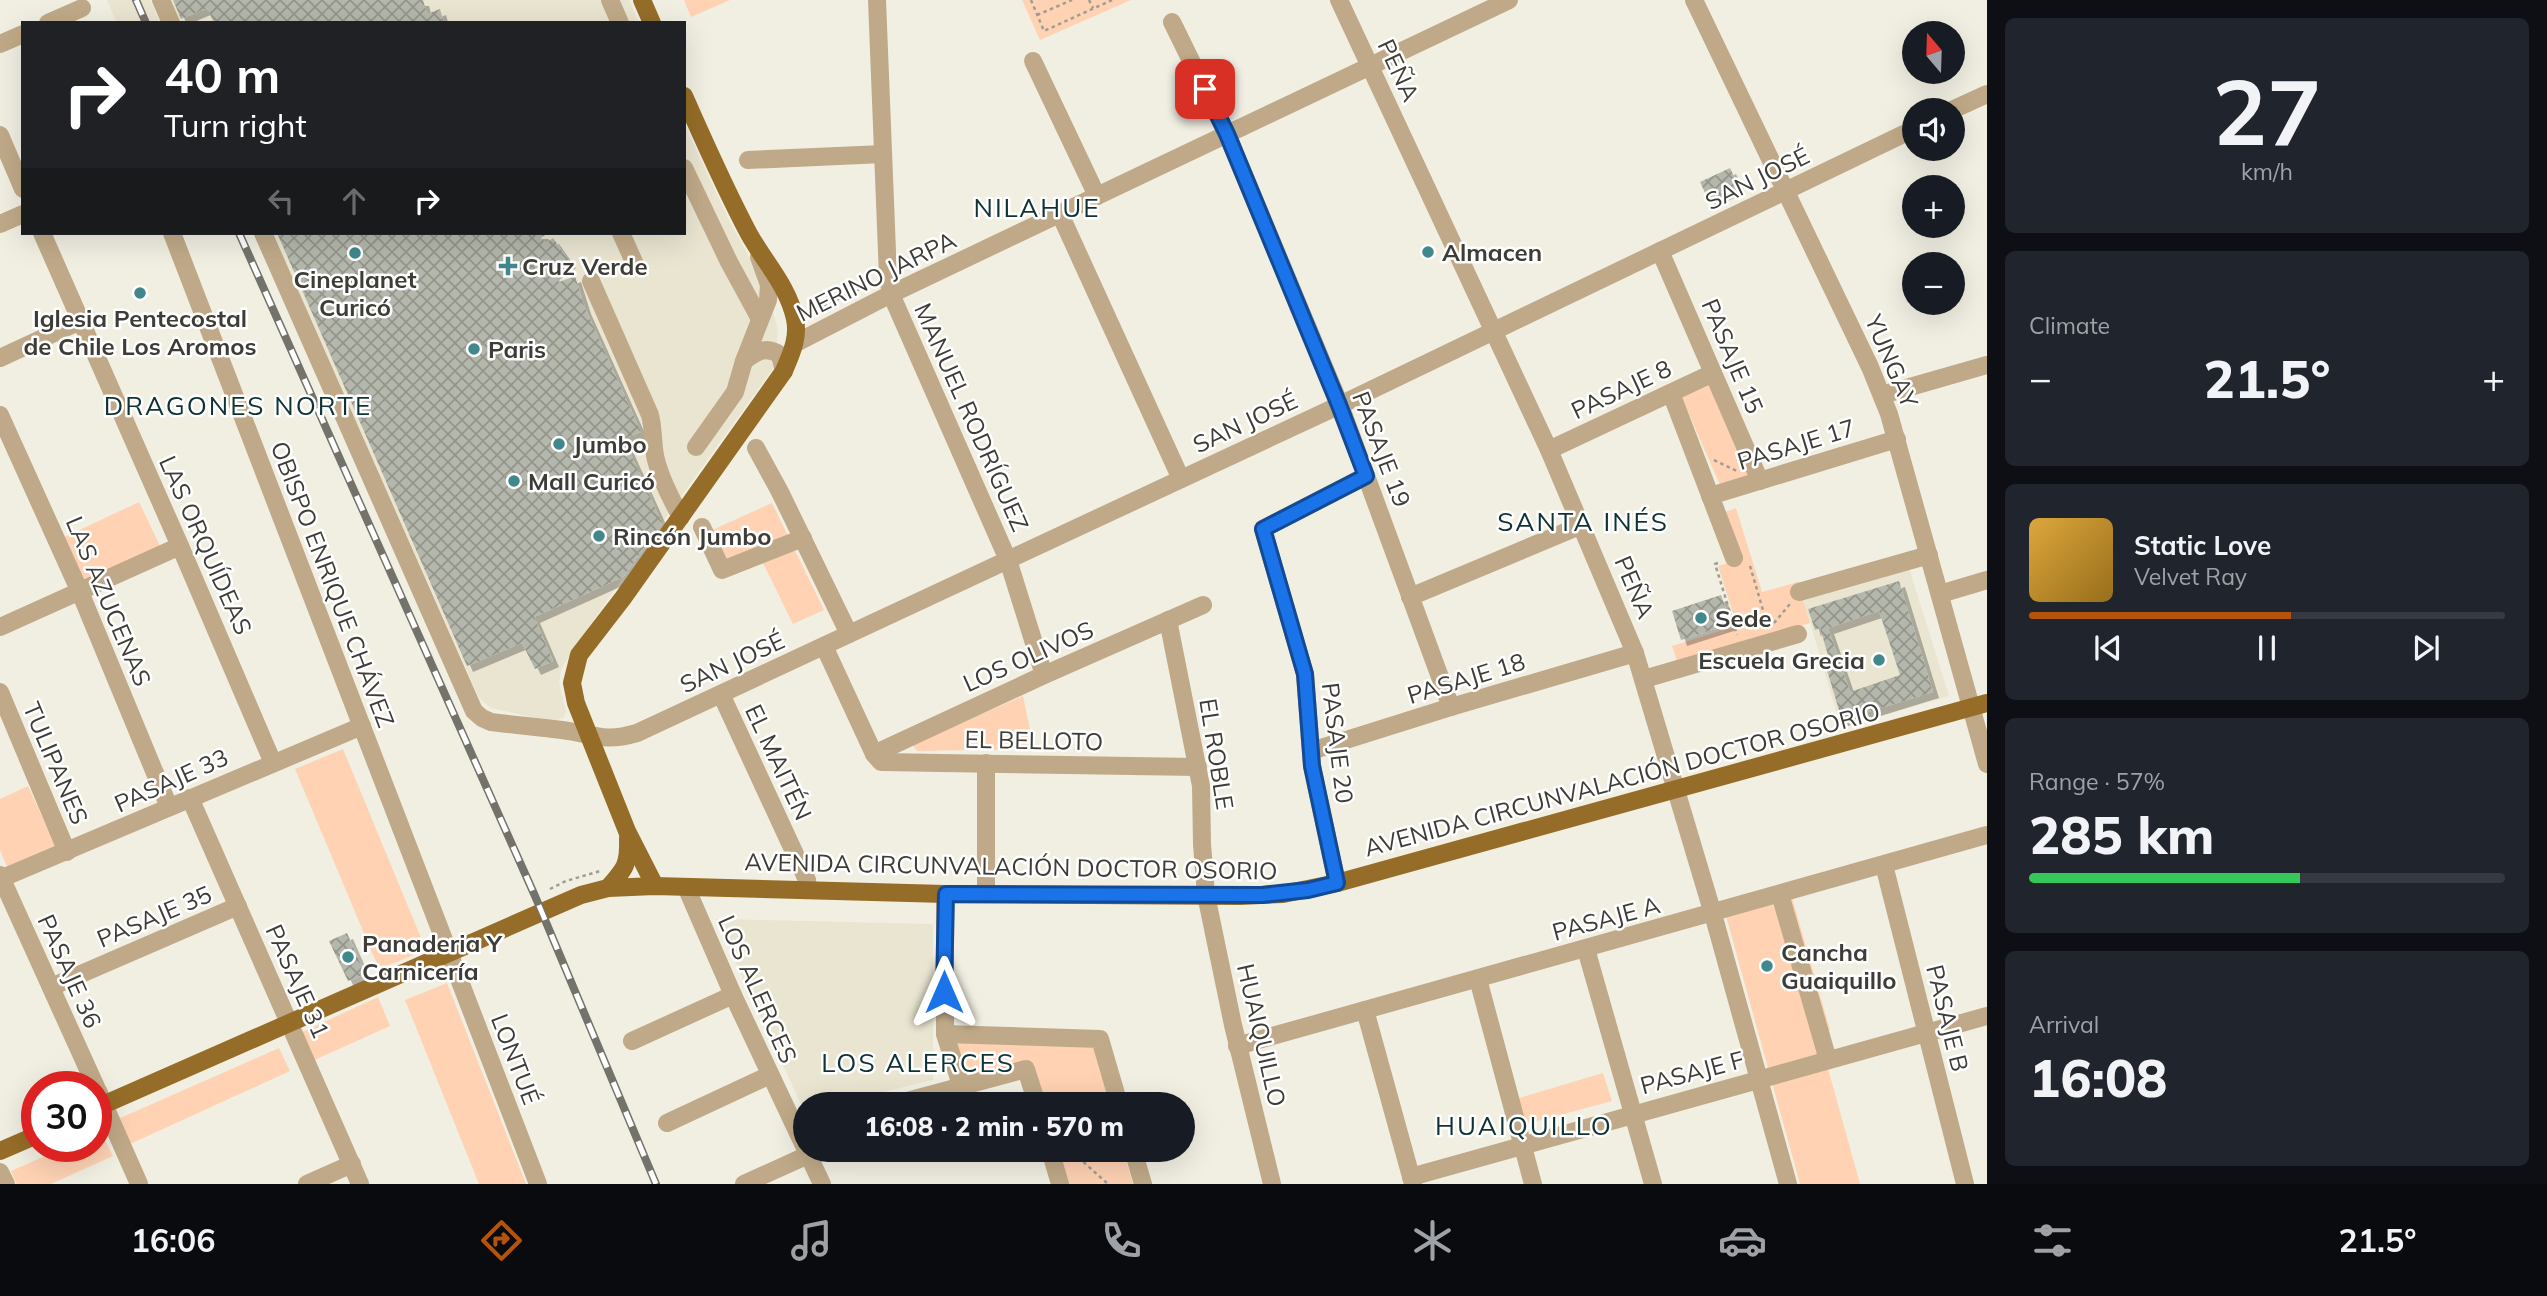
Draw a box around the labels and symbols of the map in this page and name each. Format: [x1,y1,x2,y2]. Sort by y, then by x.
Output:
north arrow [1902,21,1965,84]
street label: PEÑA [1372,34,1427,106]
pin [1175,59,1235,119]
street label: SAN JOSÉ [1700,140,1814,216]
district label: NILAHUE [973,191,1101,224]
street label: MERINO JARPA [791,224,961,328]
place label: Almacen [1442,237,1542,267]
marker: Almacen [1420,244,1436,260]
marker: Cineplanet Curicó [347,245,363,261]
place label: Cruz Verde [522,251,648,281]
marker: Cruz Verde [500,258,516,274]
place label: Cineplanet Curicó [293,264,417,322]
marker: Iglesia Pentecostal de Chile Los Aromos [132,285,148,301]
street label: PASAJE 15 [1695,294,1771,418]
street label: MANUEL RODRÍGUEZ [908,298,1036,536]
place label: Iglesia Pentecostal de Chile Los Aromos [23,303,257,361]
street label: YUNGAY [1859,309,1925,412]
place label: Paris [488,334,546,364]
marker: Paris [466,341,482,357]
street label: PASAJE 8 [1566,353,1676,425]
street label: SAN JOSÉ [1188,385,1302,459]
street label: PASAJE 19 [1346,387,1418,511]
district label: DRAGONES NORTE [104,389,372,422]
street label: PASAJE 17 [1734,412,1858,476]
place label: Jumbo [573,429,647,459]
marker: Jumbo [551,436,567,452]
street label: OBISPO ENRIQUE CHÁVEZ [265,437,401,731]
street label: LAS ORQUÍDEAS [153,451,259,639]
place label: Mall Curicó [528,466,655,496]
marker: Mall Curicó [506,473,522,489]
district label: SANTA INÉS [1497,505,1669,538]
street label: LAS AZUCENAS [60,512,158,690]
place label: Rincón Jumbo [613,521,771,551]
marker: Rincón Jumbo [591,528,607,544]
street label: PEÑA [1608,551,1662,623]
place label: Sede [1715,603,1772,633]
marker: Sede [1693,610,1709,626]
street label: LOS OLIVOS [958,614,1098,698]
street label: SAN JOSÉ [675,625,789,699]
place label: Escuela Grecia [1698,645,1865,675]
street label: PASAJE 18 [1404,646,1528,710]
marker: Escuela Grecia [1871,652,1887,668]
street label: PASAJE 20 [1316,681,1360,805]
street label: EL ROBLE [1193,696,1241,812]
street label: AVENIDA CIRCUNVALACIÓN DOCTOR OSORIO [1361,696,1883,862]
street label: TULIPANES [17,697,95,829]
street label: EL MAITÉN [739,699,819,825]
street label: EL BELLOTO [964,724,1104,756]
street label: PASAJE 33 [109,742,233,818]
street label: AVENIDA CIRCUNVALACIÓN DOCTOR OSORIO [744,846,1278,886]
street label: PASAJE 35 [92,878,216,954]
street label: PASAJE A [1549,889,1664,947]
street label: PASAJE 36 [32,909,108,1033]
street label: LOS ALERCES [712,910,804,1068]
street label: PASAJE 31 [260,919,336,1043]
place label: Panaderia Y Carnicería [362,928,503,986]
place label: Cancha Guaiquillo [1781,937,1896,995]
marker: Panaderia Y Carnicería [340,949,356,965]
position arrow [907,955,981,1029]
marker: Cancha Guaiquillo [1759,958,1775,974]
street label: HUAIQUILLO [1231,961,1293,1109]
street label: PASAJE B [1920,961,1976,1075]
street label: LONTUÉ [485,1009,547,1109]
street label: PASAJE F [1637,1044,1747,1100]
district label: LOS ALERCES [821,1046,1015,1079]
speed limit sign: 30 [21,1071,112,1162]
district label: HUAIQUILLO [1435,1109,1613,1142]

